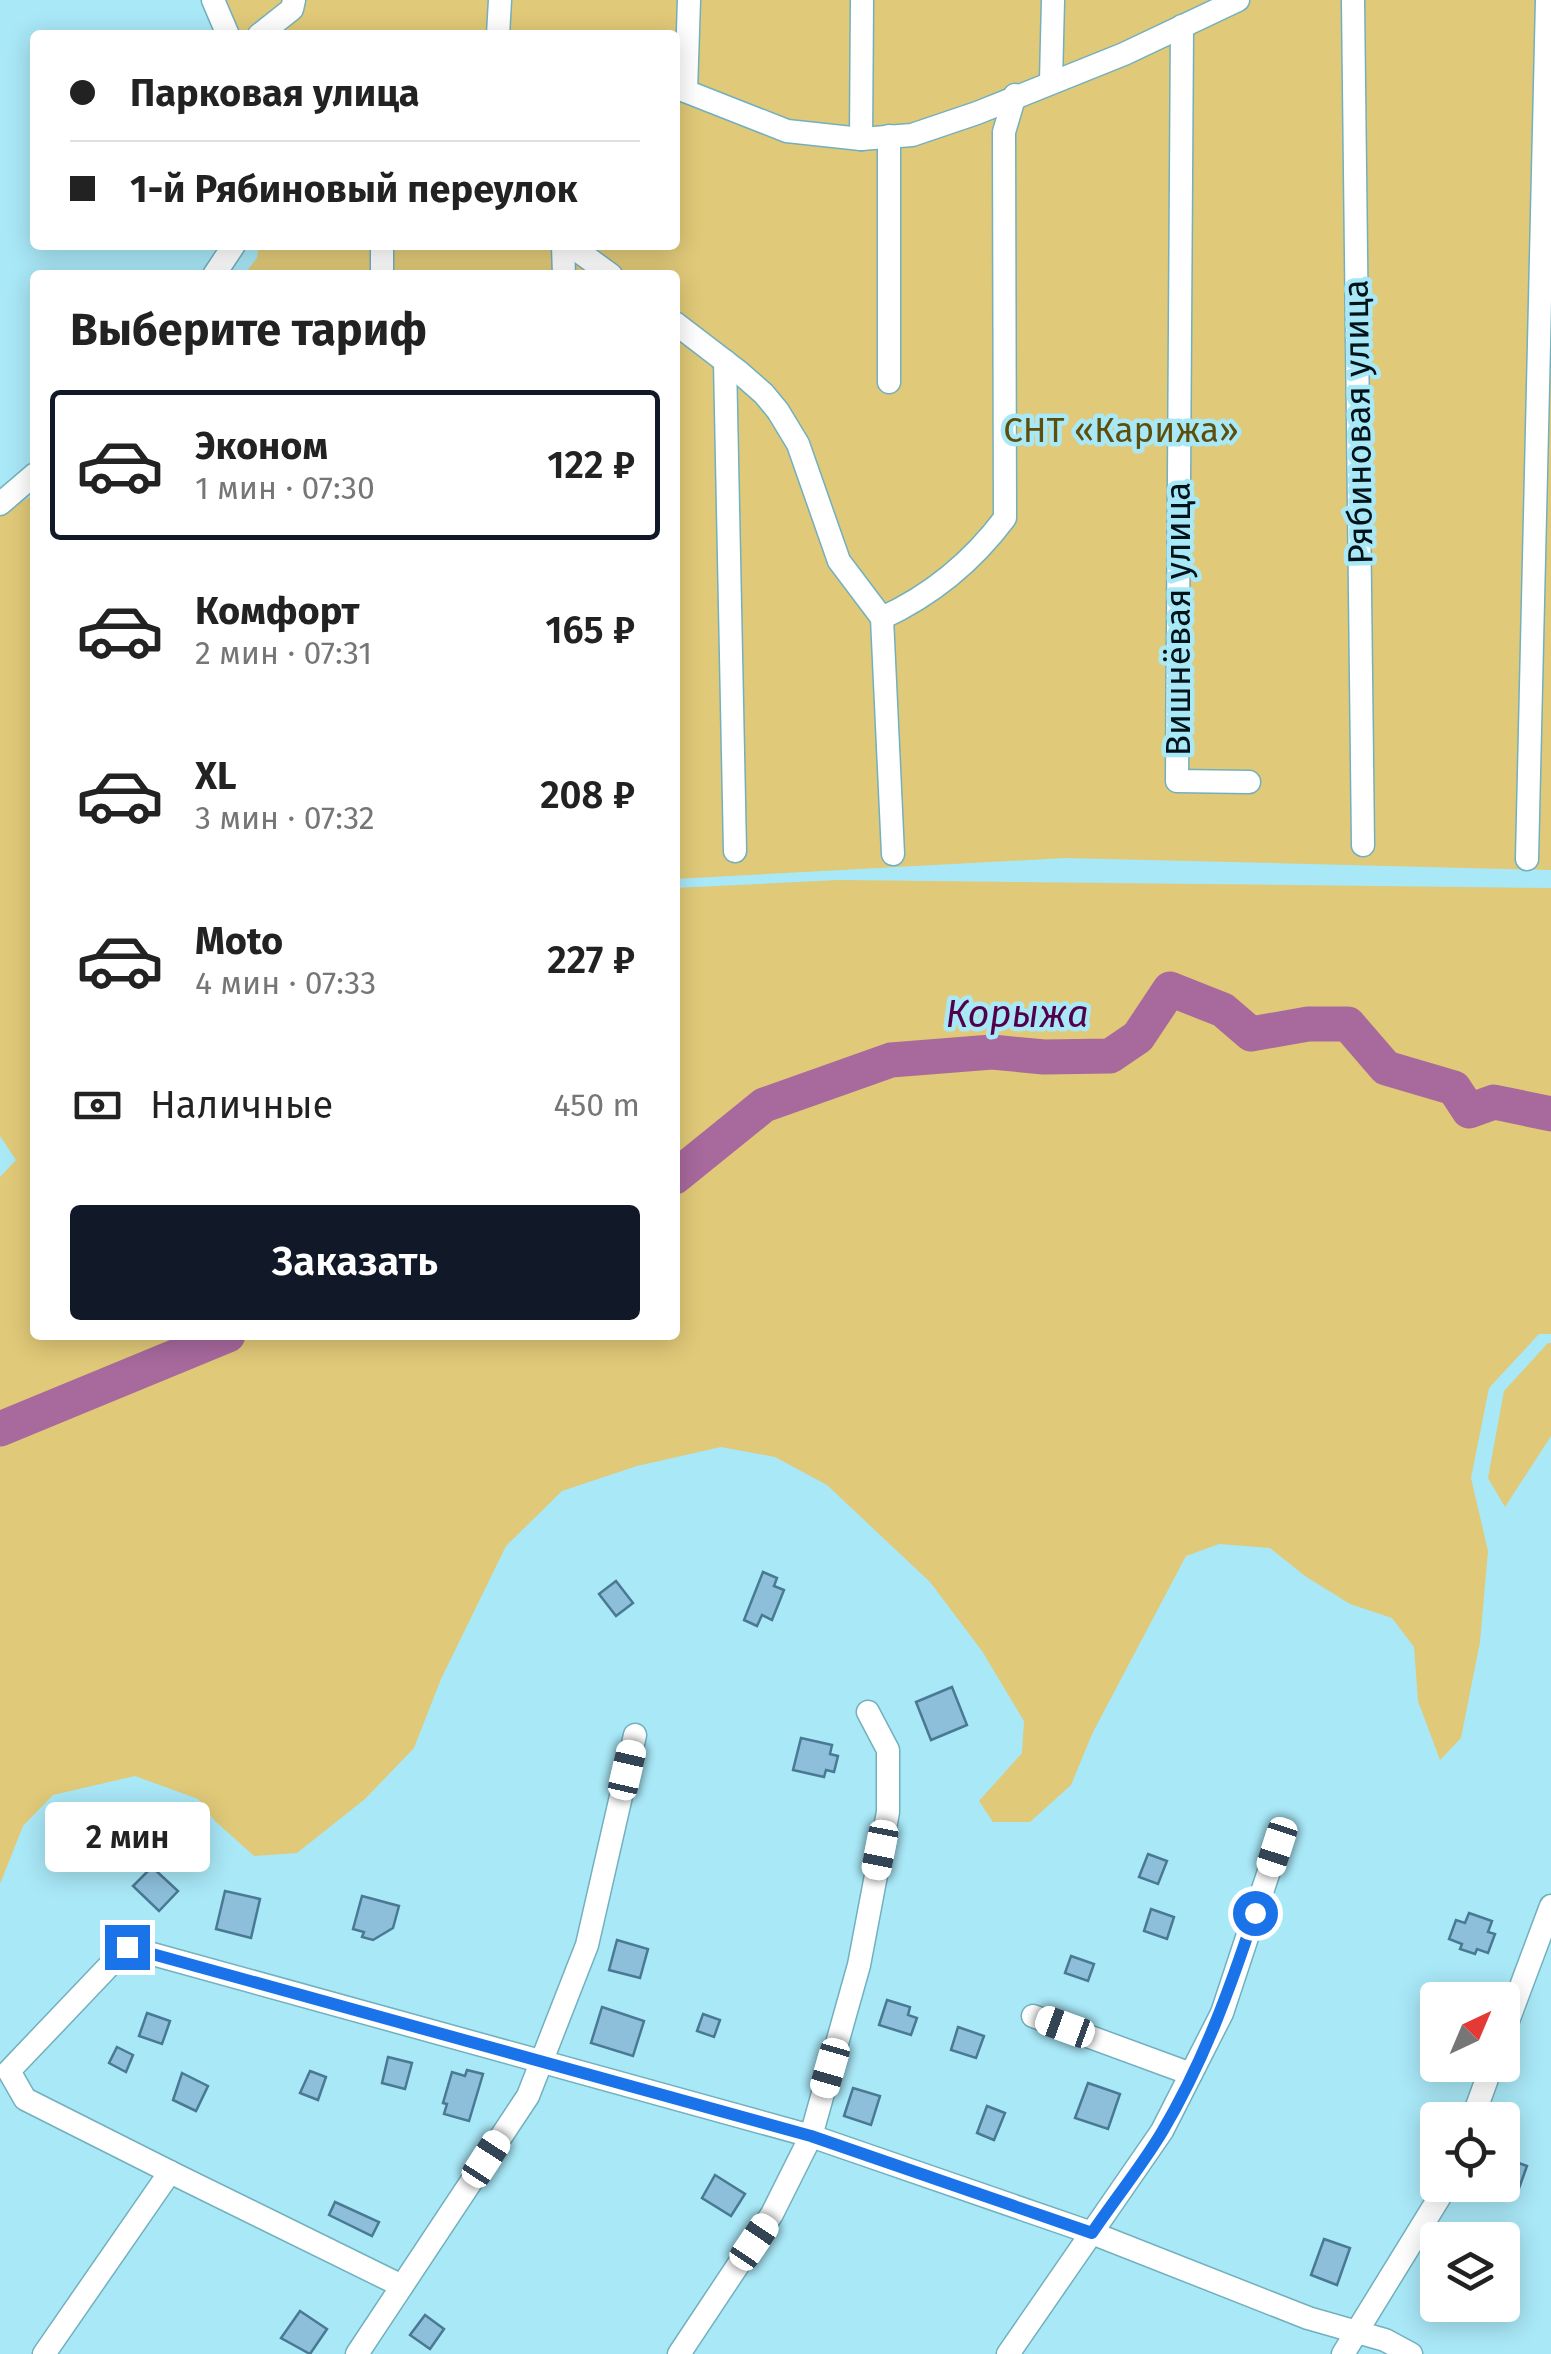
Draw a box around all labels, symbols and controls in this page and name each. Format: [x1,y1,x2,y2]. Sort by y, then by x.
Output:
text: Парковая улица [130,70,420,116]
text: 1-й Рябиновый переулок [130,166,578,212]
street label: Рябиновая улица [1335,279,1381,565]
text: Выберите тариф [70,303,427,357]
park label: СНТ «Карижа» [1003,409,1239,451]
icon: car [75,420,165,510]
text: Эконом [195,423,328,469]
text: 122 ₽ [547,442,635,488]
text: 1 мин · 07:30 [195,469,375,507]
street label: Вишнёвая улица [1157,482,1199,756]
icon: car [75,585,165,675]
text: Комфорт [195,588,359,634]
text: 165 ₽ [545,607,635,653]
text: 2 мин · 07:31 [195,634,372,672]
icon: car [75,750,165,840]
text: XL [195,753,237,799]
text: 208 ₽ [540,772,635,818]
text: 3 мин · 07:32 [195,799,375,837]
icon: car [75,915,165,1005]
text: Moto [195,918,283,964]
text: 227 ₽ [547,937,635,983]
text: 4 мин · 07:33 [195,964,376,1002]
water label: Корыжа [945,991,1089,1037]
icon: cash [70,1078,125,1133]
text: Наличные [150,1082,333,1128]
text: 450 m [554,1086,640,1124]
button: Заказать [70,1205,640,1320]
car [606,1737,648,1803]
callout: 2 мин [44,1802,210,1872]
car [1253,1814,1301,1880]
text: 2 мин [86,1818,169,1856]
car [860,1818,900,1882]
route start [1233,1891,1278,1936]
route end [105,1925,150,1970]
north arrow [1420,1982,1520,2082]
map controls [1420,1982,1520,2322]
car [1032,2003,1098,2051]
car [807,2035,853,2101]
button: locate [1420,2102,1520,2202]
car [457,2126,515,2192]
car [725,2209,783,2275]
button: layers [1420,2222,1520,2322]

